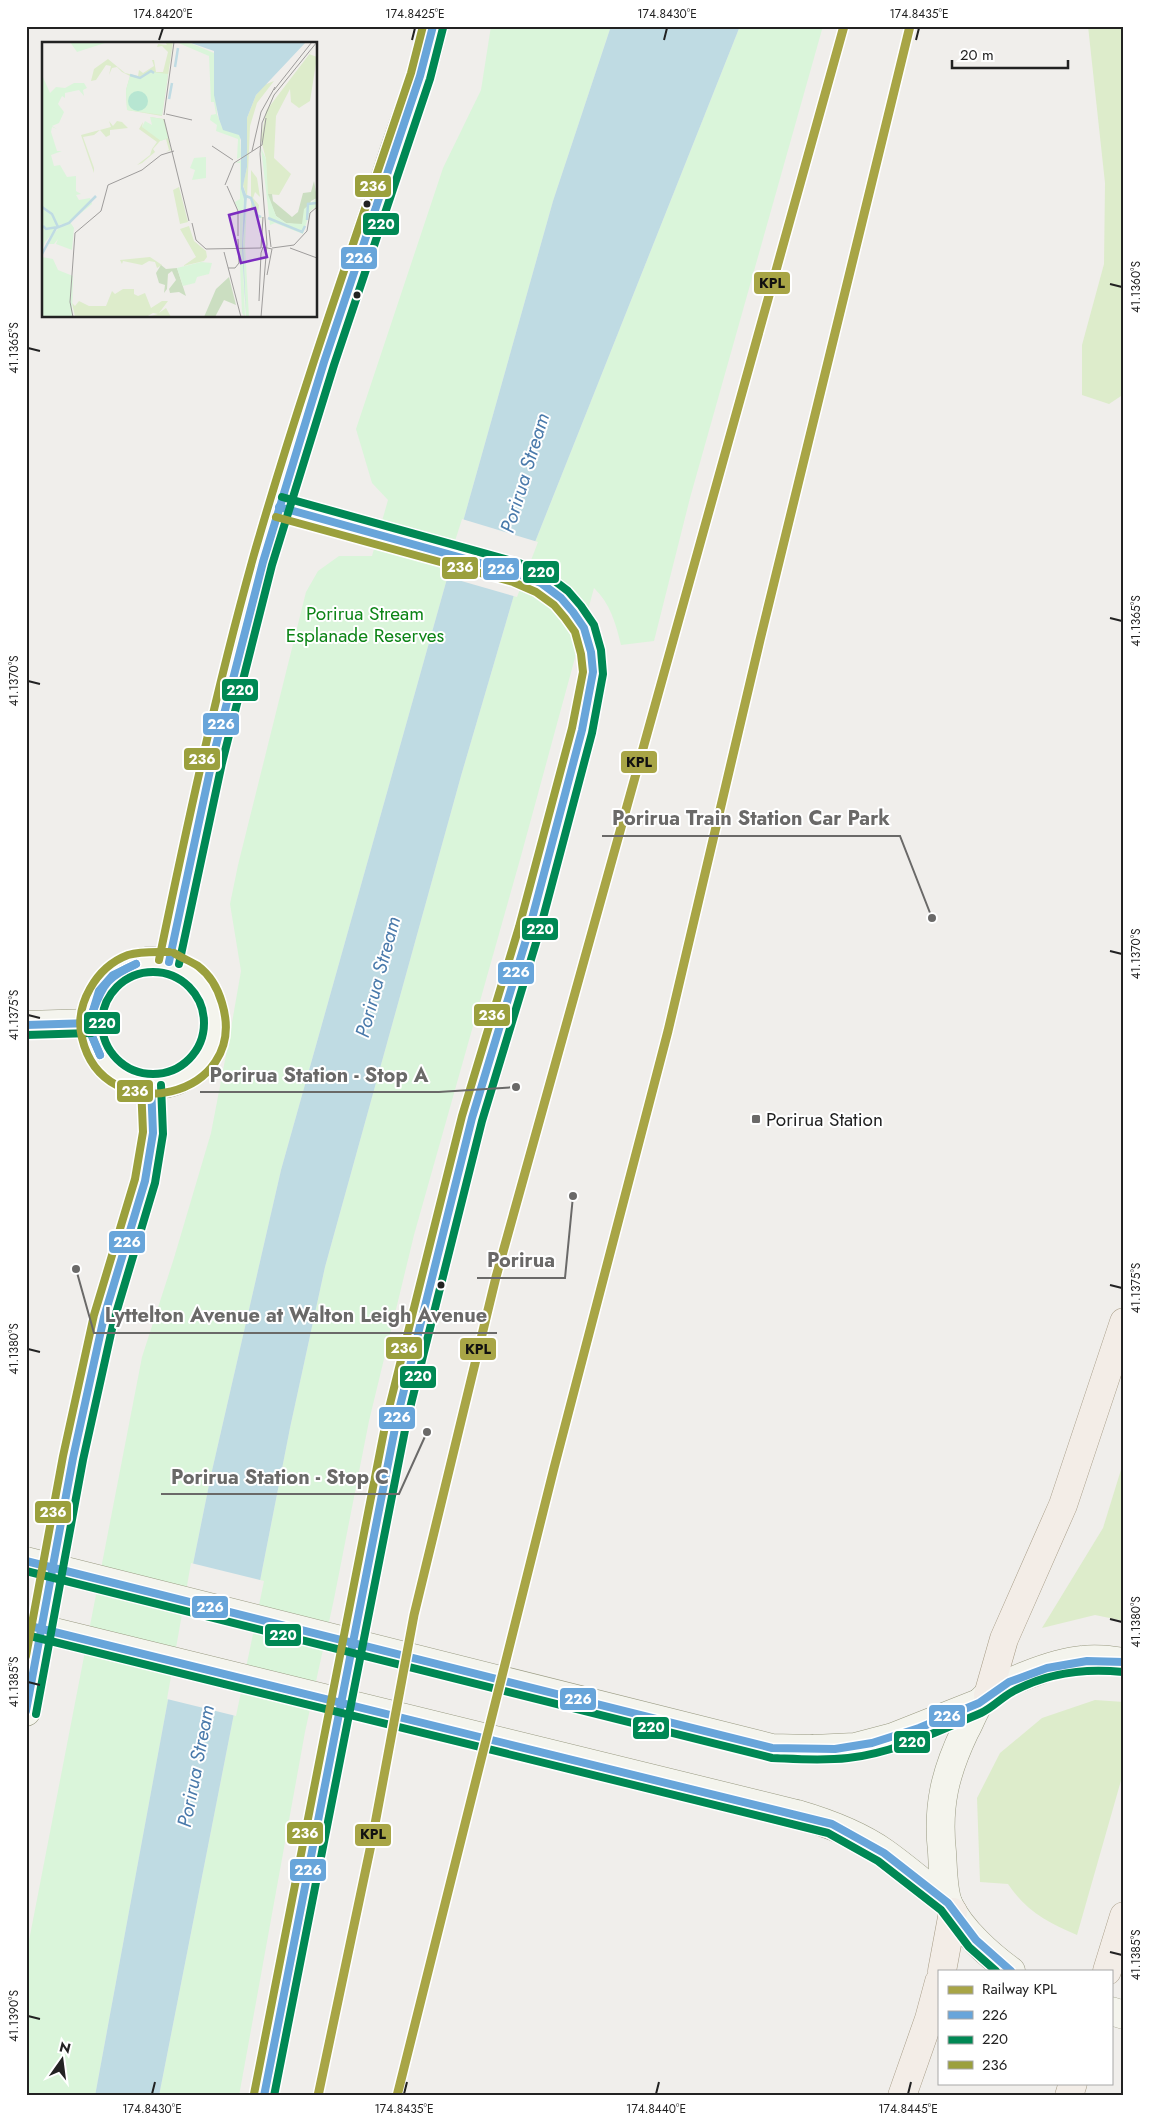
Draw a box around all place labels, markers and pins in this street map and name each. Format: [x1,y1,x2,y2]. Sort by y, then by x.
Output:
unlabelled marker [362,199,372,209]
unlabelled marker [352,290,362,300]
callout: Porirua Train Station Car Park [602,801,900,836]
callout: Porirua Station - Stop A [200,1057,439,1092]
place label: Porirua Station [766,1106,883,1133]
marker: Porirua Station [750,1113,762,1125]
callout: Porirua [477,1243,565,1278]
unlabelled marker [436,1280,446,1290]
callout: Lyttelton Avenue at Walton Leigh Avenue [94,1298,497,1333]
callout: Porirua Station - Stop C [161,1459,399,1494]

